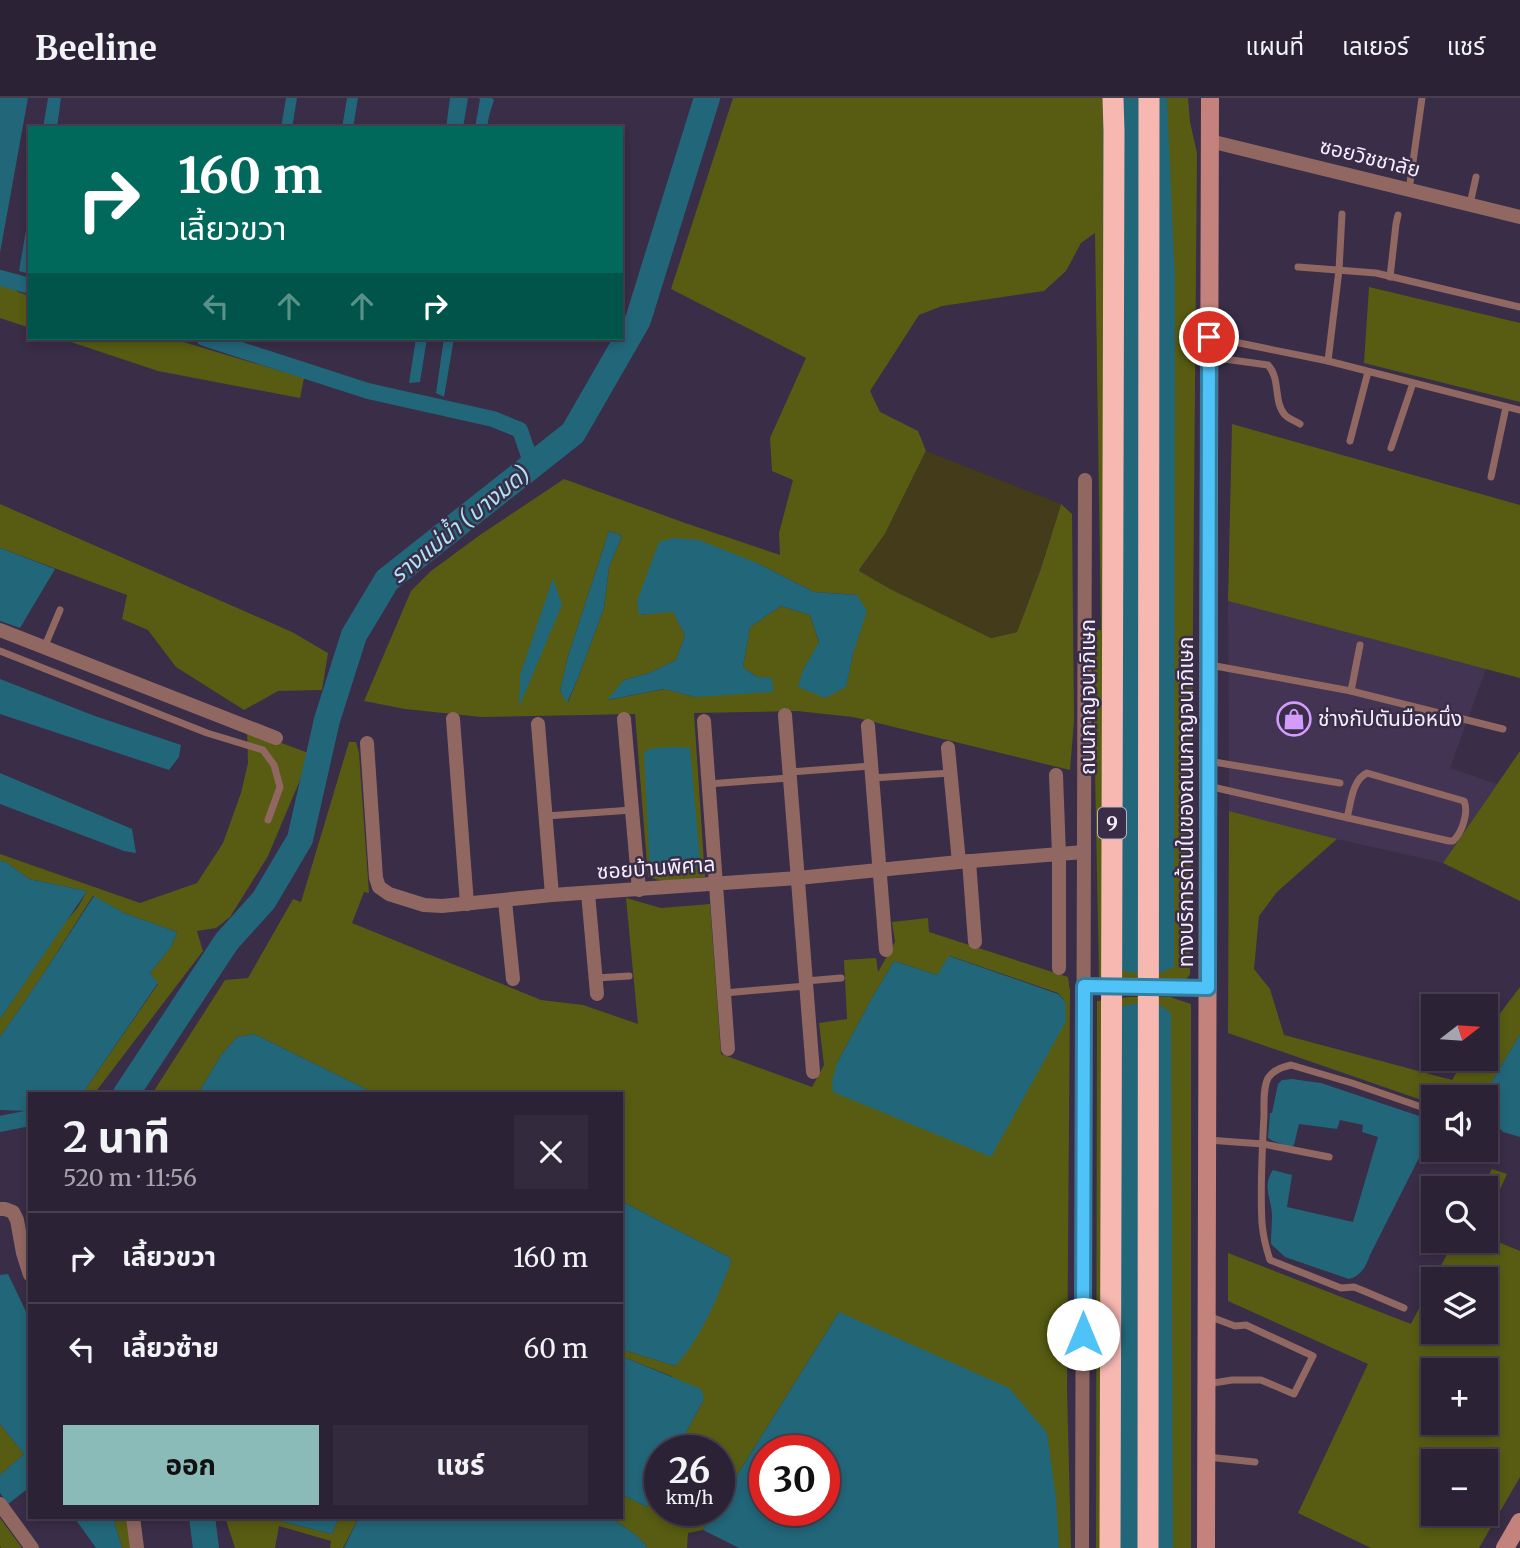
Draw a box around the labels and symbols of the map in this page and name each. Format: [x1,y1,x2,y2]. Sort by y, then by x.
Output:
street label: ซอยวิชชาลัย [1317,132,1423,183]
pin [1179,307,1239,367]
water label: รางแม่น้ำ (บางมด) [383,458,536,589]
street label: ถนนกาญจนาภิเษก [1074,619,1101,775]
street label: ทางบริการด้านในของถนนกาญจนาภิเษก [1172,637,1199,967]
shop icon: ช่างกัปตันมือหนึ่ง [1275,700,1313,738]
place label: ช่างกัปตันมือหนึ่ง [1318,704,1462,732]
road number: 9 [1098,808,1126,838]
street label: ซอยบ้านพิศาล [596,850,716,885]
north arrow [1421,994,1498,1071]
position arrow [1046,1297,1120,1371]
speed limit sign: 30 [749,1435,840,1526]

